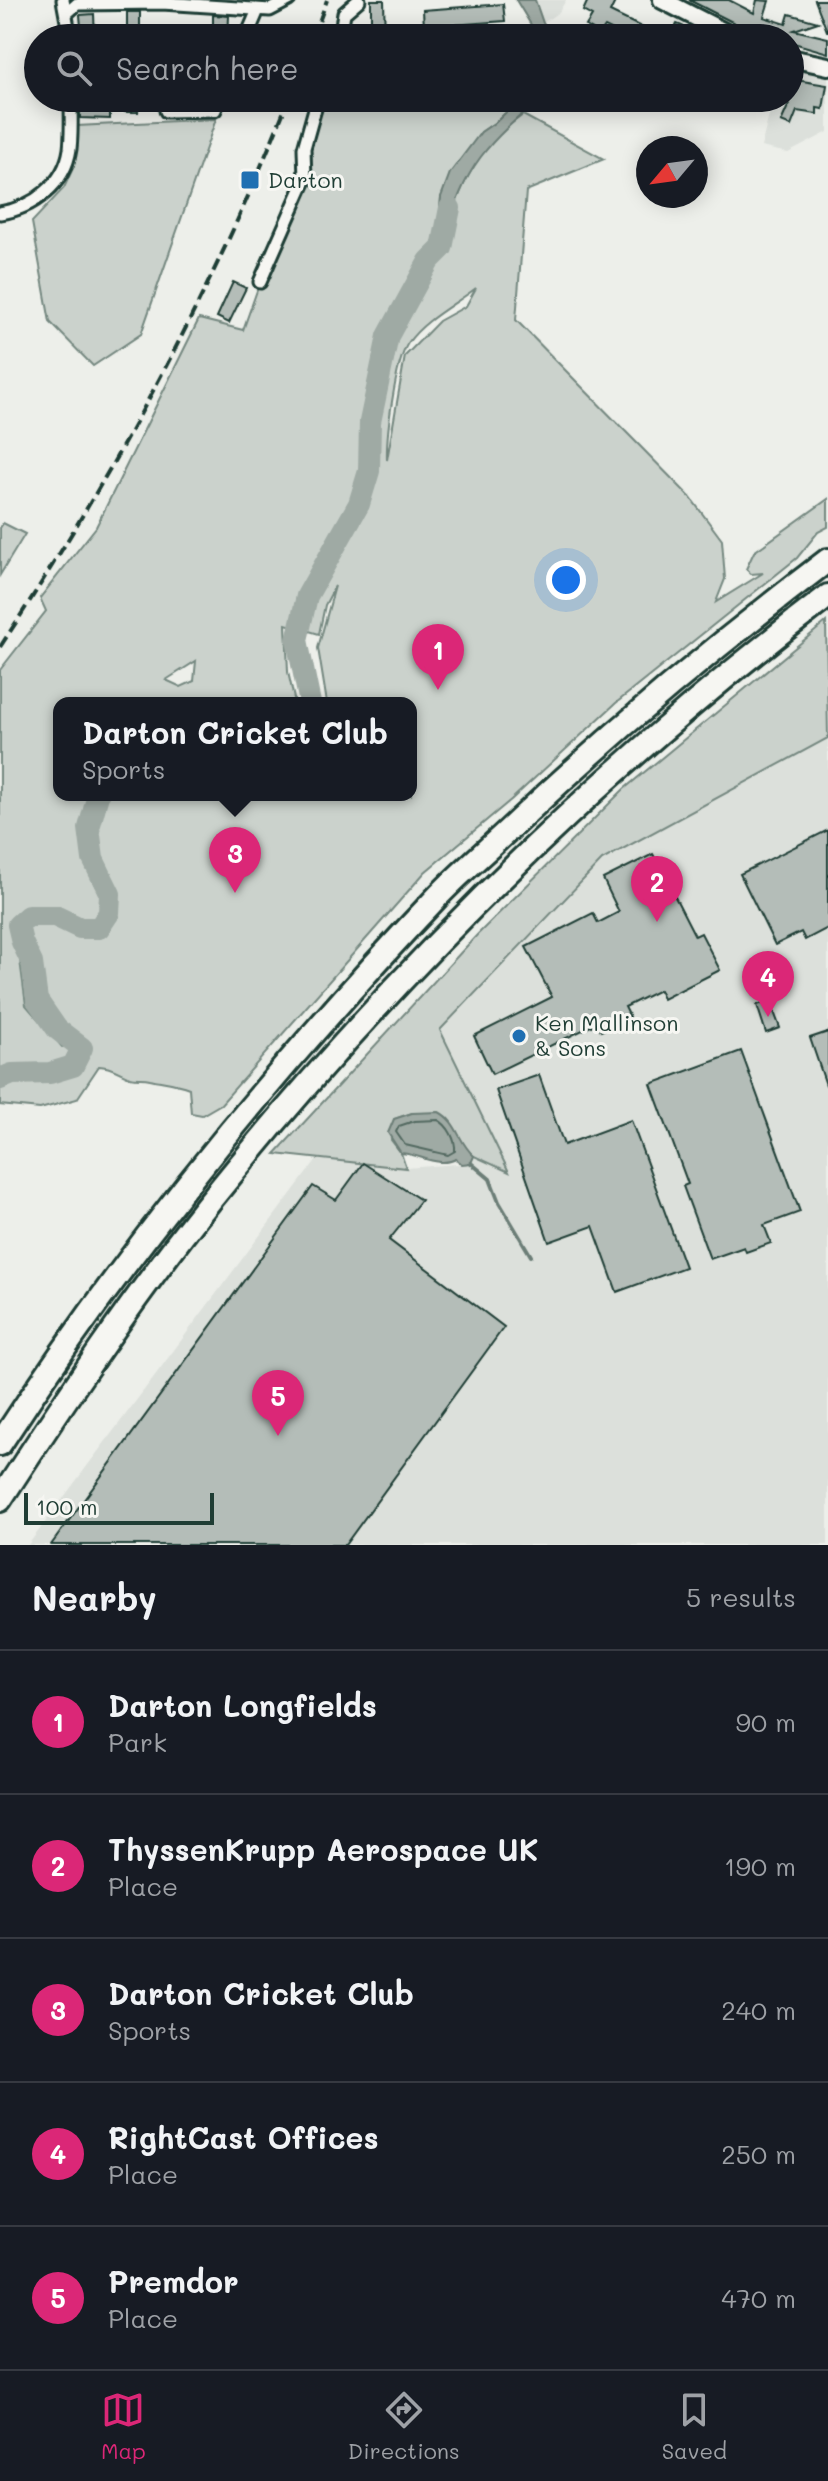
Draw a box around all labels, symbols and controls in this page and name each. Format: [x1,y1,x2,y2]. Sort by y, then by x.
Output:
search box [24,24,804,112]
icon: search [52,46,96,90]
text: Search here [116,48,299,88]
north arrow [636,136,708,208]
place label: Darton [268,165,343,194]
marker: Darton [239,169,261,191]
your location [546,560,586,600]
pin: 1 [412,624,464,690]
popup [53,697,417,801]
text: Darton Cricket Club [82,712,388,752]
text: Sports [82,752,165,786]
pin: 3 [209,827,261,893]
pin: 2 [631,856,683,922]
pin: 4 [742,951,794,1017]
place label: Ken Mallinson & Sons [535,1008,678,1062]
marker: Ken Mallinson & Sons [510,1027,528,1045]
pin: 5 [252,1370,304,1436]
scale bar [24,1489,214,1525]
text: 100 m [36,1492,98,1521]
text: Nearby [32,1575,157,1620]
text: 5 results [686,1580,796,1614]
text: Darton Longfields [108,1685,377,1725]
text: 1 [52,1705,64,1739]
text: 90 m [736,1705,796,1739]
text: Park [108,1725,167,1759]
text: ThyssenKrupp Aerospace UK [108,1829,538,1869]
text: 2 [51,1849,65,1883]
text: 190 m [724,1849,796,1883]
text: Place [108,1869,178,1903]
text: Darton Cricket Club [108,1973,414,2013]
text: 3 [50,1993,66,2027]
text: 240 m [721,1993,796,2027]
text: Sports [108,2013,191,2047]
text: RightCast Offices [108,2117,379,2157]
text: 4 [50,2137,66,2171]
text: 250 m [721,2137,796,2171]
text: Place [108,2157,178,2191]
text: Premdor [108,2261,239,2301]
text: 5 [50,2281,66,2315]
text: 470 m [721,2281,796,2315]
text: Place [108,2301,178,2335]
tab: Map [101,2388,146,2465]
tab: Directions [348,2388,460,2465]
tab: Saved [662,2388,727,2465]

